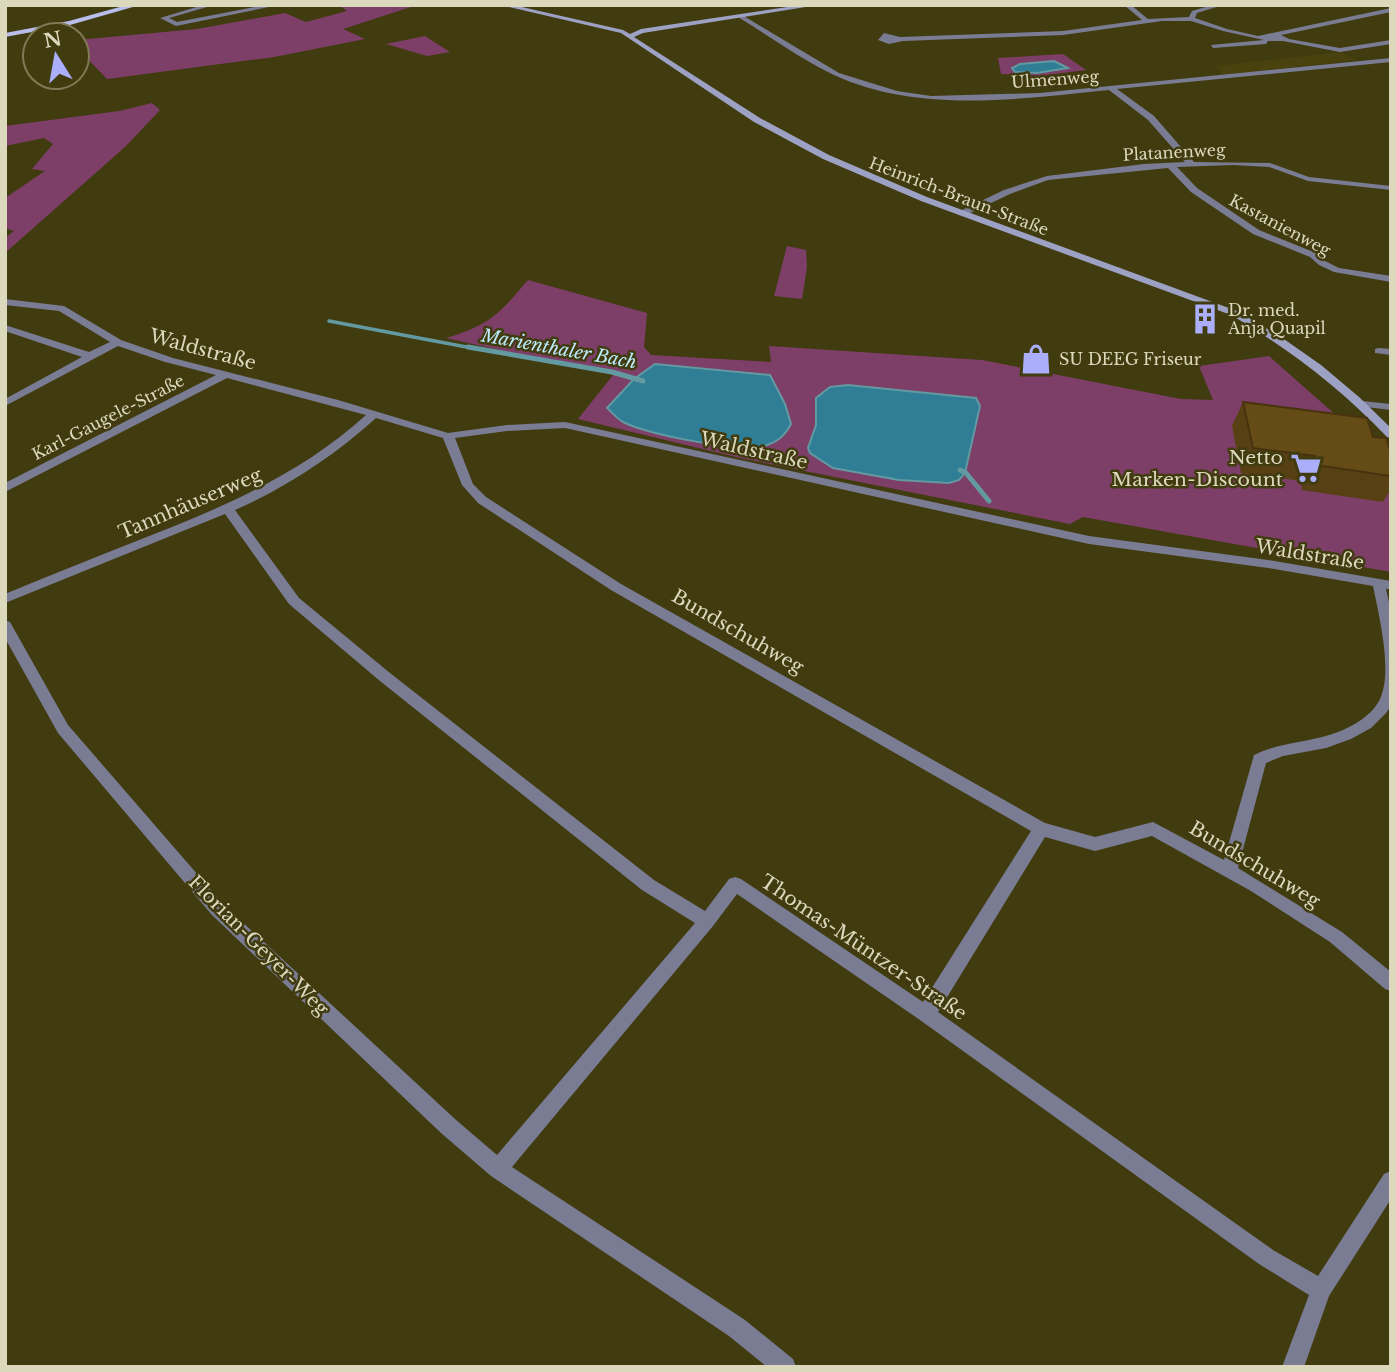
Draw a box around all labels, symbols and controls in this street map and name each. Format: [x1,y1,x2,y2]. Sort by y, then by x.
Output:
north arrow [21,21,91,91]
text: N [42,27,64,53]
street label: Ulmenweg [1010,66,1100,92]
street label: Platanenweg [1122,139,1226,165]
street label: Heinrich-Braun-Straße [866,152,1052,240]
street label: Kastanienweg [1226,190,1334,260]
place label: Dr. med. Anja Quapil [1227,300,1326,338]
building icon: Dr. med. Anja Quapil [1188,302,1222,336]
street label: Waldstraße [146,324,259,375]
water label: Marienthaler Bach [479,324,638,373]
shop icon: SU DEEG Friseur [1019,342,1053,376]
place label: SU DEEG Friseur [1059,349,1202,369]
street label: Karl-Gaugele-Straße [28,370,188,464]
street label: Waldstraße [697,427,810,474]
place label: Netto Marken-Discount [1112,446,1284,491]
supermarket icon: Netto Marken-Discount [1289,451,1323,485]
street label: Tannhäuserweg [115,463,266,544]
street label: Waldstraße [1253,534,1366,574]
street label: Bundschuhweg [668,584,808,679]
street label: Bundschuhweg [1185,816,1325,913]
street label: Thomas-Müntzer-Straße [756,870,971,1025]
street label: Florian-Geyer-Weg [184,871,334,1021]

